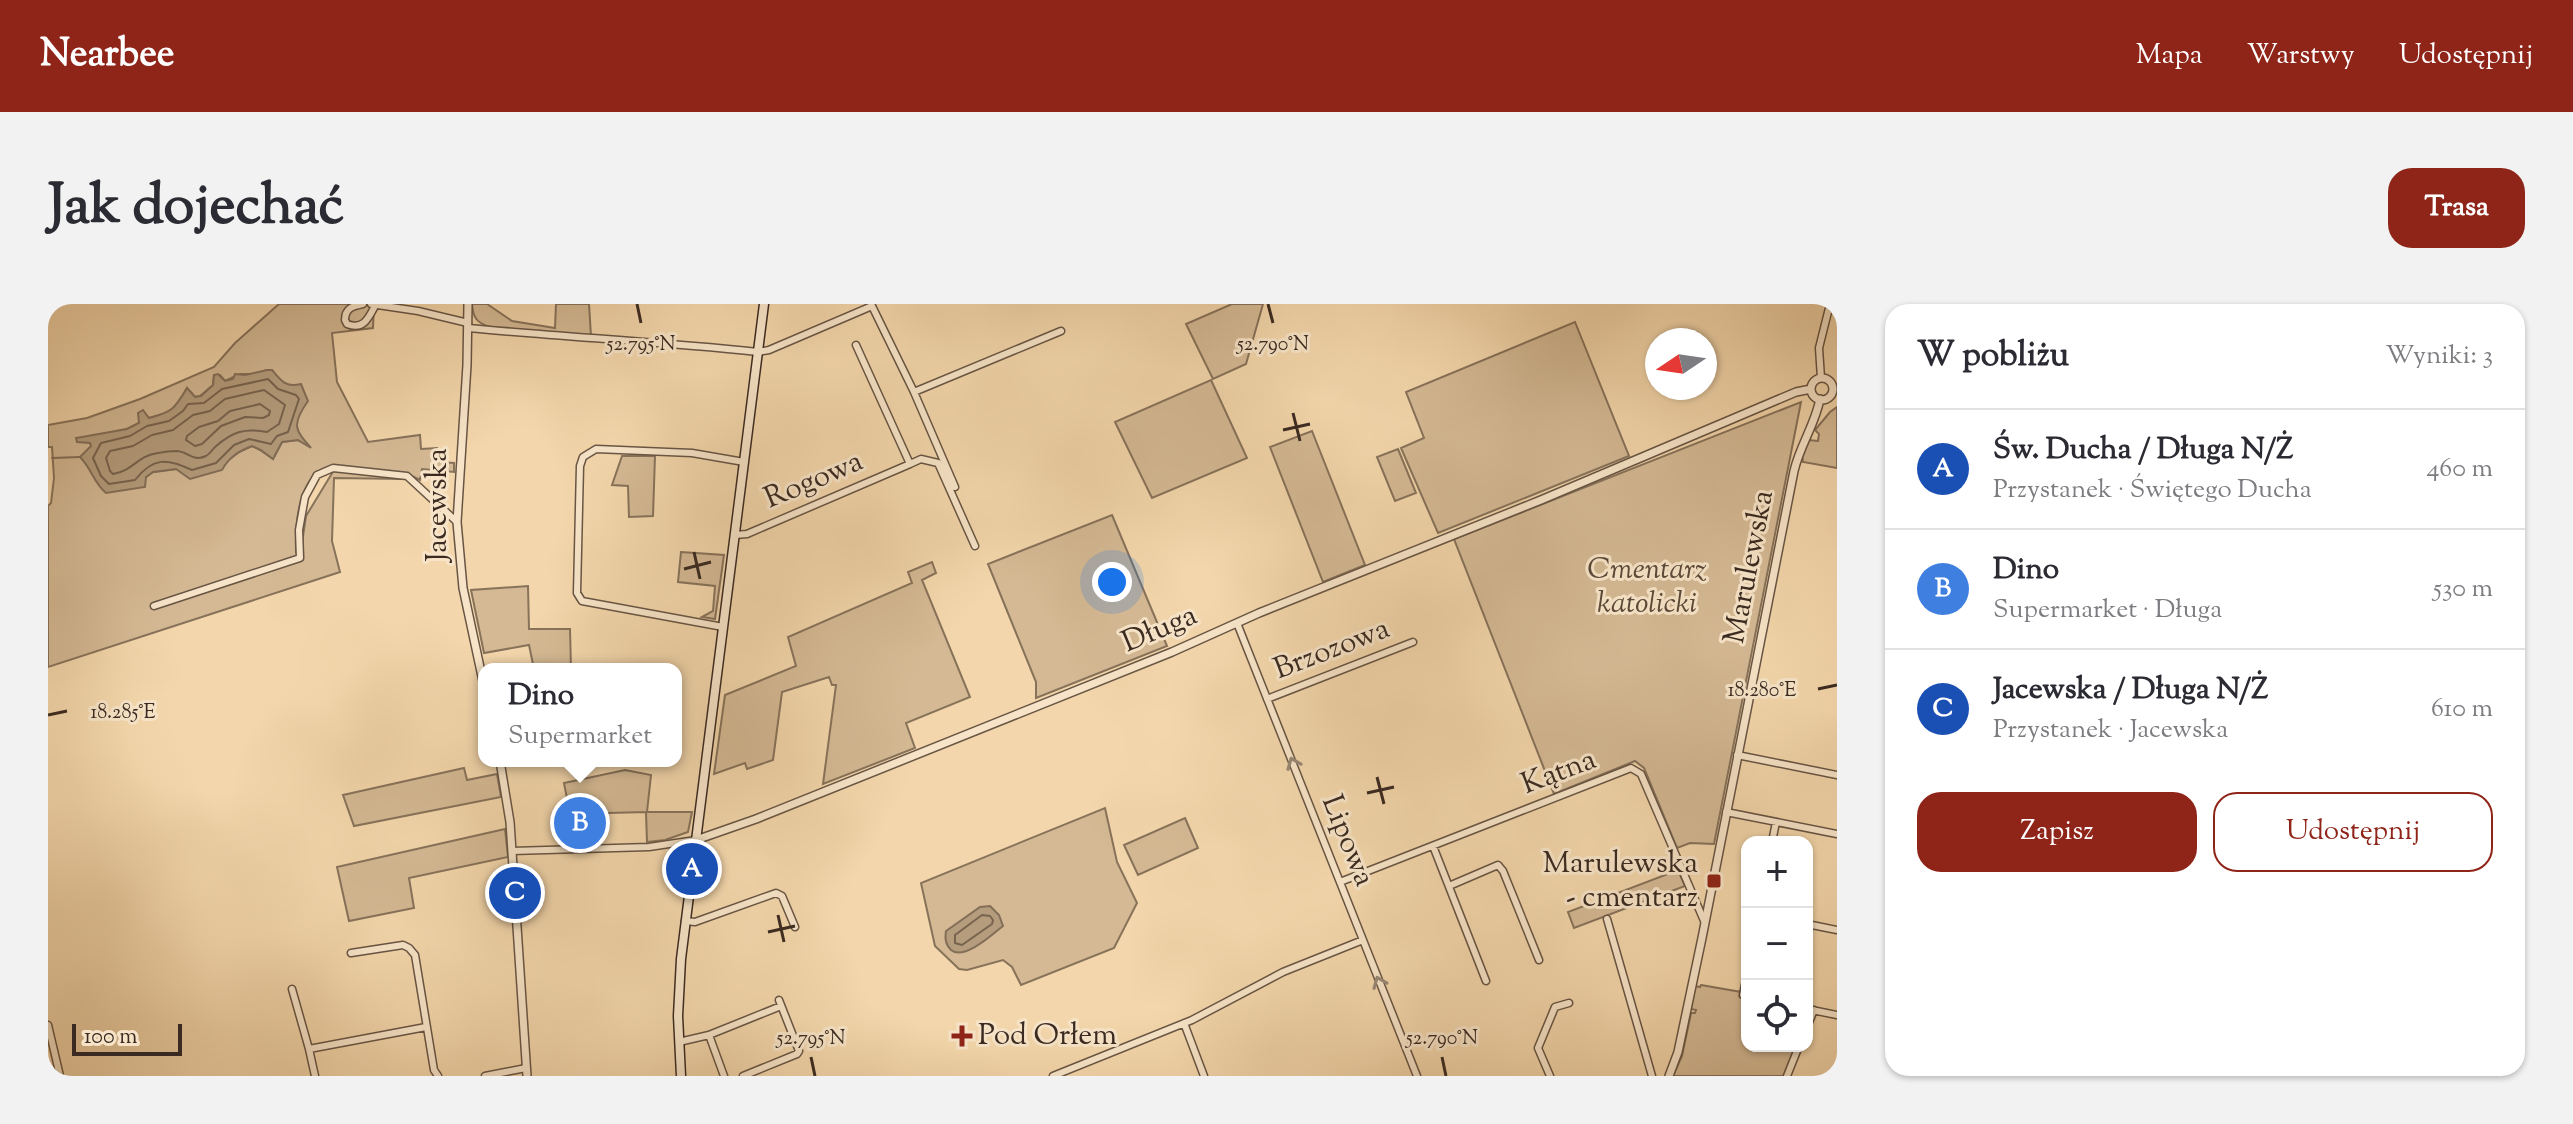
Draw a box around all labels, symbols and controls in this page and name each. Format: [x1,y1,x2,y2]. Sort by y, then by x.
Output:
text: Nearbee [40,29,175,83]
text: Mapa [2136,36,2203,76]
text: Warstwy [2247,36,2355,76]
text: Udostępnij [2399,36,2533,76]
text: Jak dojechać [48,168,344,249]
button: Trasa [2388,168,2525,248]
north arrow [1645,328,1717,400]
text: 52.795°N [606,331,675,360]
text: 52.790°N [1236,331,1309,360]
text: W pobliżu [1917,332,2069,381]
text: Wyniki: 3 [2386,338,2493,375]
text: Św. Ducha / Długa N/Ż [1993,429,2293,472]
street label: Rogowa [758,441,870,521]
street label: Jacewska [417,448,460,564]
text: A [1932,451,1954,488]
text: 460 m [2426,451,2493,488]
text: Przystanek · Świętego Ducha [1993,472,2312,509]
street label: Marulewska [1714,486,1786,647]
park label: Cmentarz katolicki [1587,549,1707,626]
text: Dino [1993,549,2059,592]
your location [1092,562,1132,602]
text: B [1935,571,1951,608]
text: 530 m [2433,571,2493,608]
text: Supermarket · Długa [1993,592,2222,629]
street label: Długa [1116,595,1204,665]
street label: Brzozowa [1268,608,1396,692]
popup [478,663,682,767]
text: Jacewska / Długa N/Ż [1993,669,2268,712]
text: Dino [508,675,574,718]
text: 18.280°E [1728,677,1796,706]
text: C [1933,691,1953,728]
text: 610 m [2431,691,2493,728]
text: 18.285°E [90,699,156,728]
text: Przystanek · Jacewska [1993,712,2228,749]
text: Supermarket [508,718,652,755]
street label: Kątna [1515,739,1603,807]
one-way arrow [1286,757,1302,771]
street label: Lipowa [1309,789,1385,893]
button: Zapisz [1917,792,2197,872]
button: Udostępnij [2213,792,2493,872]
pin: B [554,793,606,853]
map controls [1741,836,1813,1052]
button: + [1741,836,1813,908]
pin: A [666,839,718,899]
place label: Marulewska - cmentarz [1542,843,1698,920]
pin: C [489,863,541,923]
marker: Marulewska - cmentarz [1705,872,1723,890]
button: − [1741,908,1813,980]
one-way arrow [1373,976,1389,990]
button: locate [1741,980,1813,1052]
place label: Pod Orłem [978,1015,1117,1058]
scale bar [72,1020,182,1056]
text: 100 m [84,1022,137,1054]
text: 52.795°N [776,1025,845,1054]
text: 52.790°N [1405,1025,1478,1054]
marker: Pod Orłem [953,1027,971,1045]

